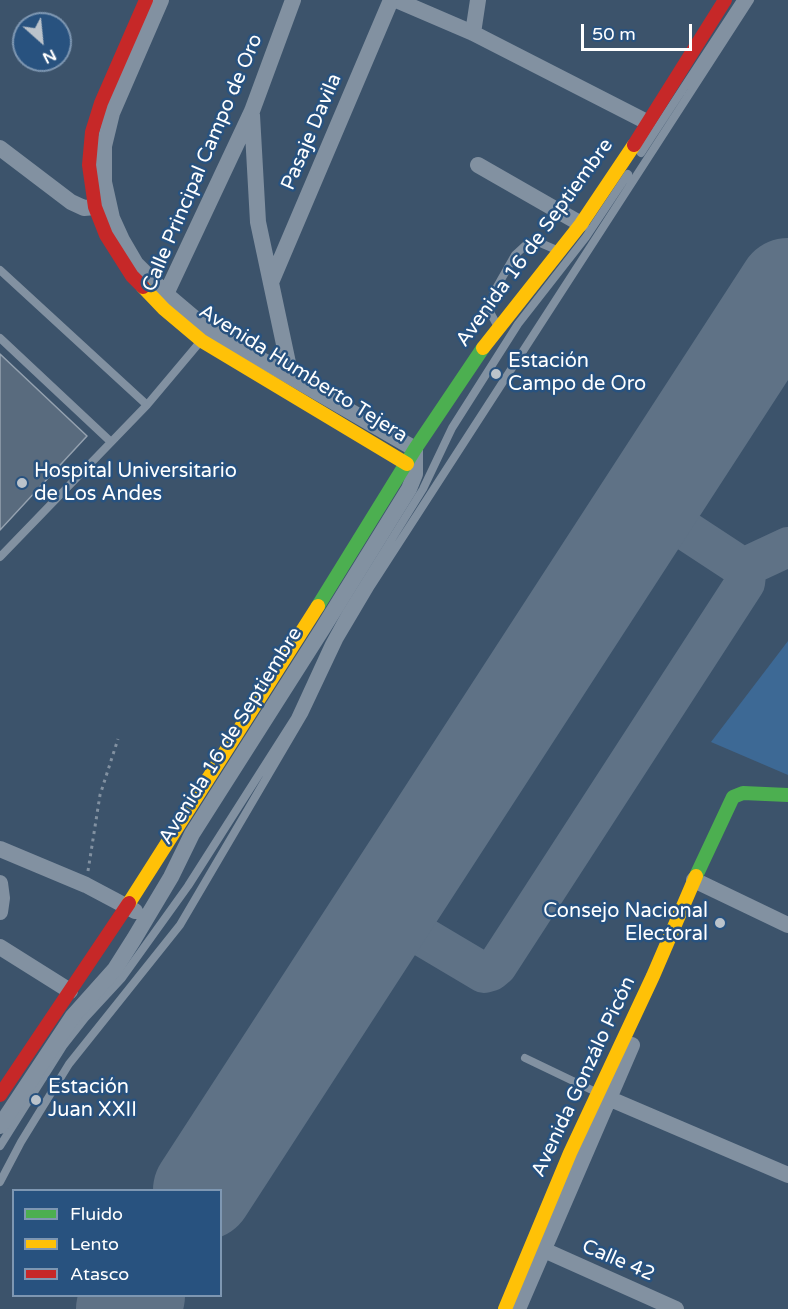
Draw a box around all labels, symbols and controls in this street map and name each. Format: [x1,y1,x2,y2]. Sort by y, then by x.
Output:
north arrow [12,12,72,72]
scale bar [584,12,695,50]
text: 50 m [592,23,636,45]
street label: Calle Principal Campo de Oro [138,31,268,295]
text: N [39,44,60,68]
street label: Pasaje Davila [277,70,347,194]
street label: Avenida 16 de Septiembre [451,134,619,352]
street label: Avenida Humberto Tejera [194,300,412,448]
place label: Estación Campo de Oro [508,350,646,397]
marker: Estación Campo de Oro [489,367,503,381]
place label: Hospital Universitario de Los Andes [34,460,237,507]
marker: Hospital Universitario de Los Andes [15,476,29,490]
street label: Avenida 16 de Septiembre [154,623,308,849]
place label: Consejo Nacional Electoral [543,900,708,947]
marker: Consejo Nacional Electoral [713,916,727,930]
street label: Avenida Gonzálo Picón [527,973,641,1181]
place label: Estación Juan XXII [48,1076,137,1123]
marker: Estación Juan XXII [29,1093,43,1107]
legend [12,1189,222,1297]
text: Fluido [70,1203,123,1225]
text: Lento [70,1233,119,1255]
street label: Calle 42 [578,1235,658,1287]
text: Atasco [70,1263,129,1285]

